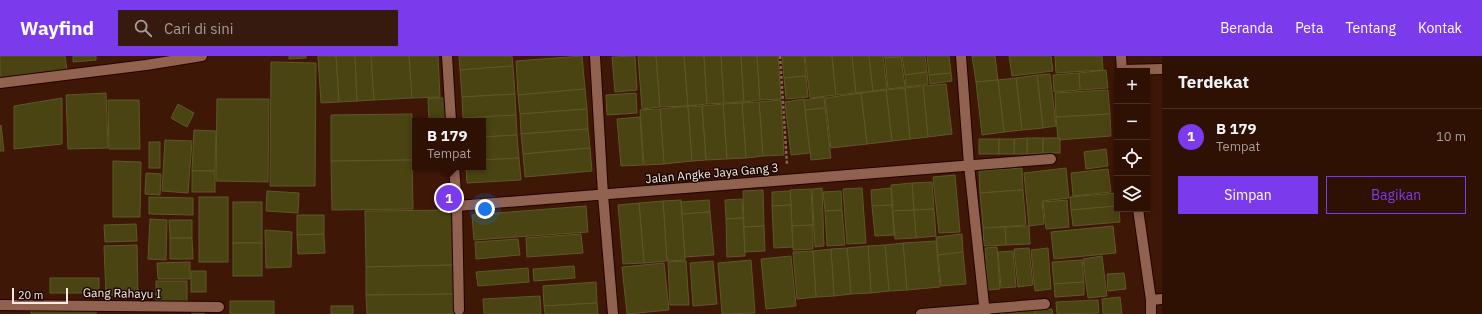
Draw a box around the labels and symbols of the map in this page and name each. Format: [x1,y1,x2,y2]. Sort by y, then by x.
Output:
street label: Jalan Angke Jaya Gang 3 [645,160,779,186]
pin: 1 [436,183,462,213]
your location [475,199,495,219]
street label: Gang Rahayu I [83,285,161,301]
scale bar [12,286,68,305]

